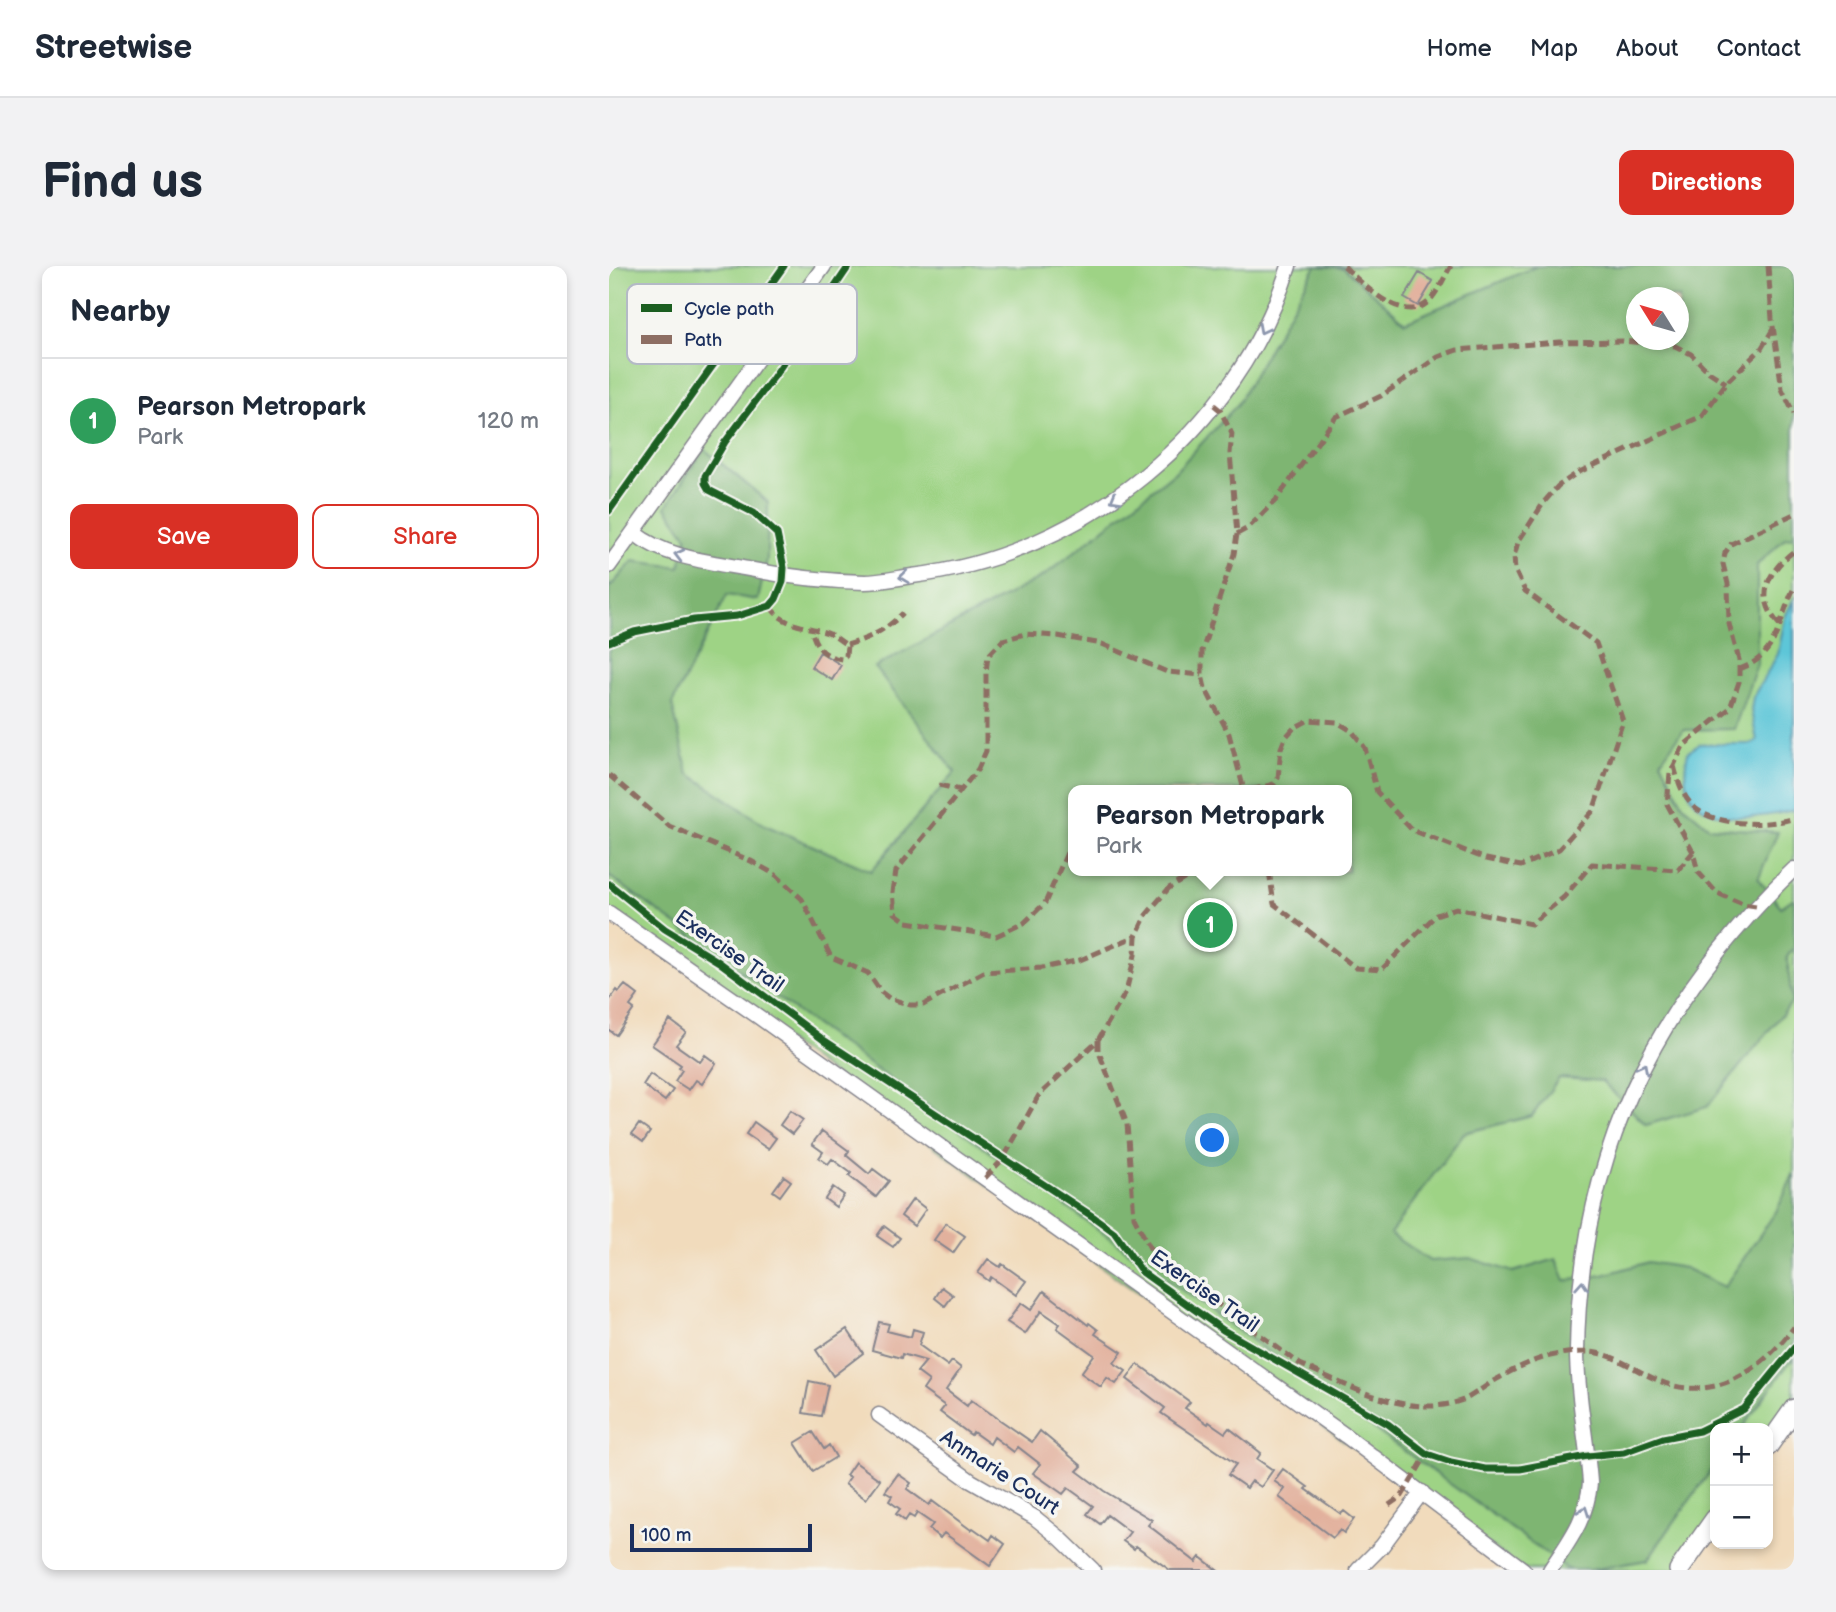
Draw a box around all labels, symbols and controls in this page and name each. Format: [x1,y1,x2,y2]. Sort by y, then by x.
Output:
text: Streetwise [35,28,192,68]
text: Home [1427,34,1492,63]
text: Map [1530,34,1578,63]
text: About [1616,34,1678,63]
text: Contact [1716,34,1801,63]
button: Directions [1619,150,1794,215]
text: Find us [42,153,203,212]
legend [627,284,857,364]
north arrow [1626,287,1689,350]
text: Nearby [70,294,170,330]
text: Cycle path [684,298,774,321]
one-way arrow [1258,322,1271,334]
text: Path [684,329,722,352]
text: Pearson Metropark [137,392,366,423]
text: 1 [88,407,98,435]
text: 120 m [478,407,539,435]
text: Park [137,423,183,451]
one-way arrow [1110,491,1122,504]
button: Save [70,504,298,569]
button: Share [312,504,539,569]
one-way arrow [673,549,685,563]
one-way arrow [898,570,910,585]
popup [1068,785,1352,876]
text: Pearson Metropark [1096,801,1324,832]
text: Park [1096,832,1142,860]
pin: 1 [1187,899,1233,951]
street label: Exercise Trail [671,905,789,998]
one-way arrow [1634,1063,1648,1075]
your location [1195,1123,1229,1157]
street label: Exercise Trail [1146,1245,1264,1338]
one-way arrow [1574,1280,1589,1291]
map controls [1710,1423,1773,1549]
button: + [1710,1423,1773,1486]
street label: Anmarie Court [935,1425,1065,1521]
button: − [1710,1486,1773,1549]
one-way arrow [1576,1506,1590,1518]
scale bar [630,1521,812,1553]
text: 100 m [641,1524,692,1547]

